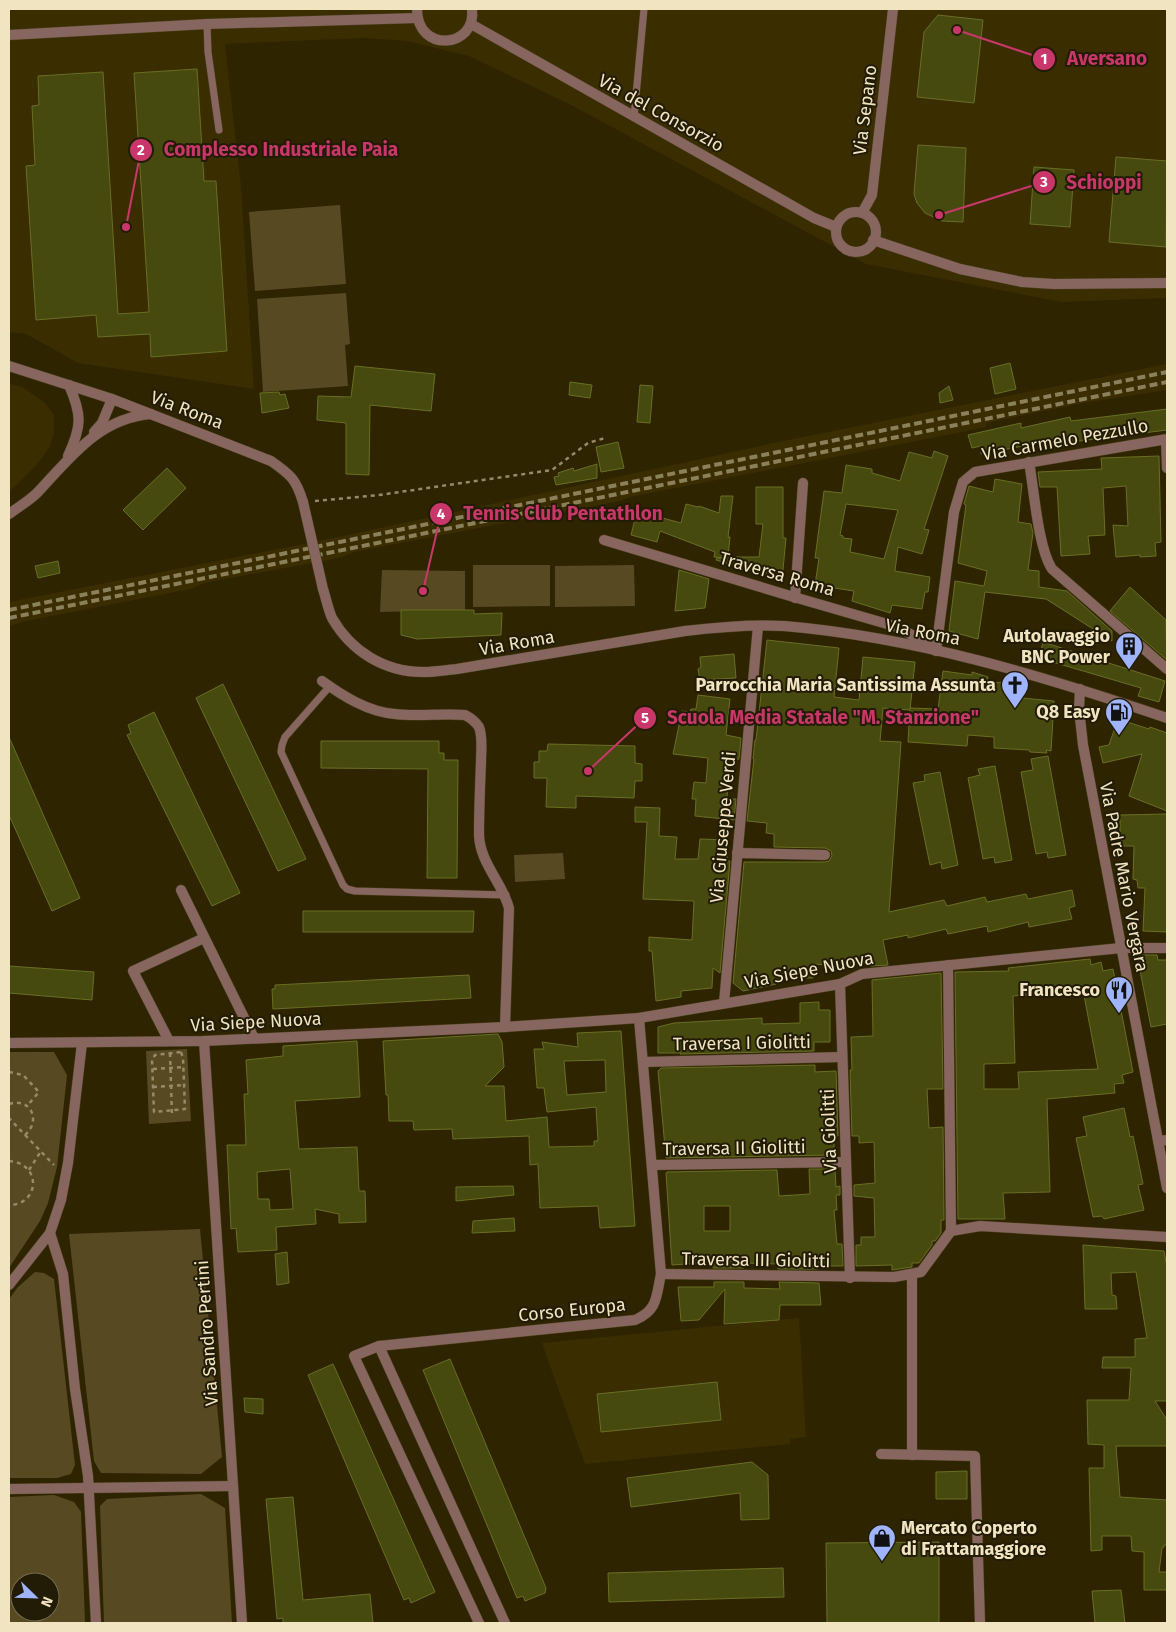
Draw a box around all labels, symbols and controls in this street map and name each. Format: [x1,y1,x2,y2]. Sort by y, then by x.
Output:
callout: Aversano [1032,42,1157,76]
text: Aversano [1066,47,1147,70]
text: 1 [1041,50,1047,68]
street label: Via Sepano [849,64,881,156]
street label: Via del Consorzio [594,69,728,157]
callout: Complesso Industriale Paia [129,133,408,167]
text: Complesso Industriale Paia [164,138,398,161]
text: 2 [137,141,145,159]
callout: Schioppi [1031,165,1152,199]
text: Schioppi [1066,171,1142,194]
text: 3 [1039,173,1048,191]
street label: Via Roma [148,386,226,434]
street label: Via Carmelo Pezzullo [980,415,1150,465]
callout: Tennis Club Pentathlon [428,497,673,531]
text: Tennis Club Pentathlon [463,502,663,525]
text: 4 [437,505,446,523]
street label: Traversa Roma [717,547,837,601]
street label: Via Roma [884,614,962,650]
place label: Autolavaggio BNC Power [1002,625,1111,668]
street label: Via Roma [478,626,556,660]
building icon: Autolavaggio BNC Power [1114,631,1144,670]
church icon: Parrocchia Maria Santissima Assunta [1000,670,1030,709]
place label: Parrocchia Maria Santissima Assunta [696,674,996,696]
fuel station icon: Q8 Easy [1104,697,1134,736]
callout: Scuola Media Statale "M. Stanzione" [632,701,989,735]
place label: Q8 Easy [1036,701,1101,723]
text: Scuola Media Statale "M. Stanzione" [667,706,979,729]
text: 5 [641,709,649,727]
street label: Via Giuseppe Verdi [705,750,741,904]
street label: Via Padre Mario Vergara [1095,780,1153,974]
street label: Via Siepe Nuova [743,947,875,993]
restaurant icon: Francesco [1104,975,1134,1014]
place label: Francesco [1019,979,1100,1001]
street label: Via Siepe Nuova [190,1008,322,1036]
street label: Traversa I Giolitti [673,1031,811,1055]
street label: Via Giolitti [817,1088,841,1174]
street label: Traversa II Giolitti [662,1136,806,1160]
street label: Traversa III Giolitti [681,1248,831,1272]
street label: Via Sandro Pertini [191,1259,223,1407]
street label: Corso Europa [517,1293,627,1327]
place label: Mercato Coperto di Frattamaggiore [901,1517,1046,1560]
shop icon: Mercato Coperto di Frattamaggiore [867,1523,897,1562]
north arrow [10,1572,60,1622]
text: N [37,1594,56,1609]

